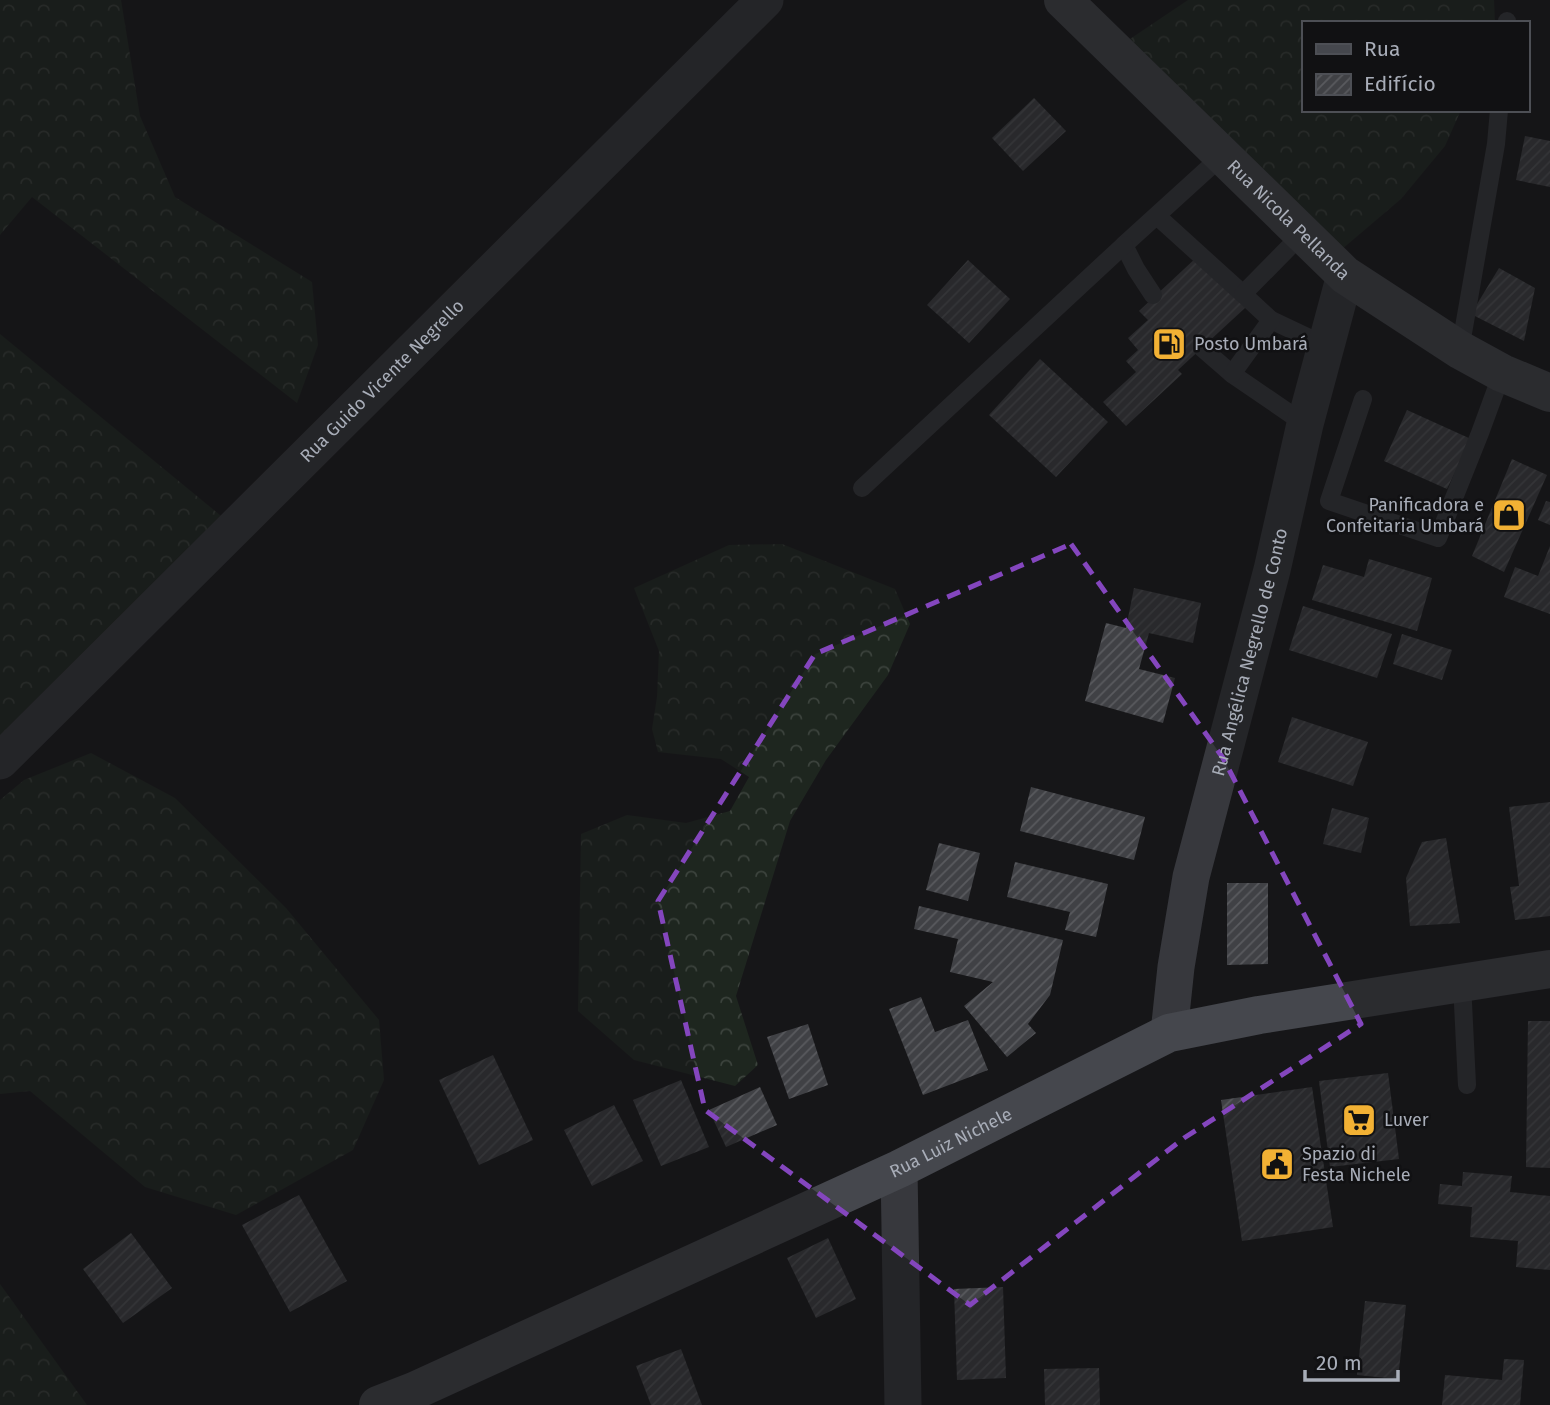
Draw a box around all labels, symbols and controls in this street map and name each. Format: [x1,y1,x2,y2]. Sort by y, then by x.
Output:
legend [1302,21,1529,112]
text: Rua [1364,36,1400,62]
text: Edifício [1364,71,1436,97]
street label: Rua Nicola Pellanda [1222,155,1355,285]
street label: Rua Guido Vicente Negrello [296,295,469,467]
fuel station icon: Posto Umbará [1150,325,1188,363]
place label: Posto Umbará [1194,333,1308,355]
place label: Panificadora e Confeitaria Umbará [1326,494,1484,537]
shop icon: Panificadora e Confeitaria Umbará [1490,496,1528,534]
street label: Rua Angélica Negrello de Conto [1207,526,1292,779]
supermarket icon: Luver [1340,1101,1378,1139]
street label: Rua Luiz Nichele [886,1103,1016,1183]
place label: Luver [1384,1109,1429,1131]
place label: Spazio di Festa Nichele [1302,1143,1411,1186]
public building icon: Spazio di Festa Nichele [1258,1145,1296,1183]
scale bar [1305,1338,1398,1382]
text: 20 m [1316,1350,1362,1376]

